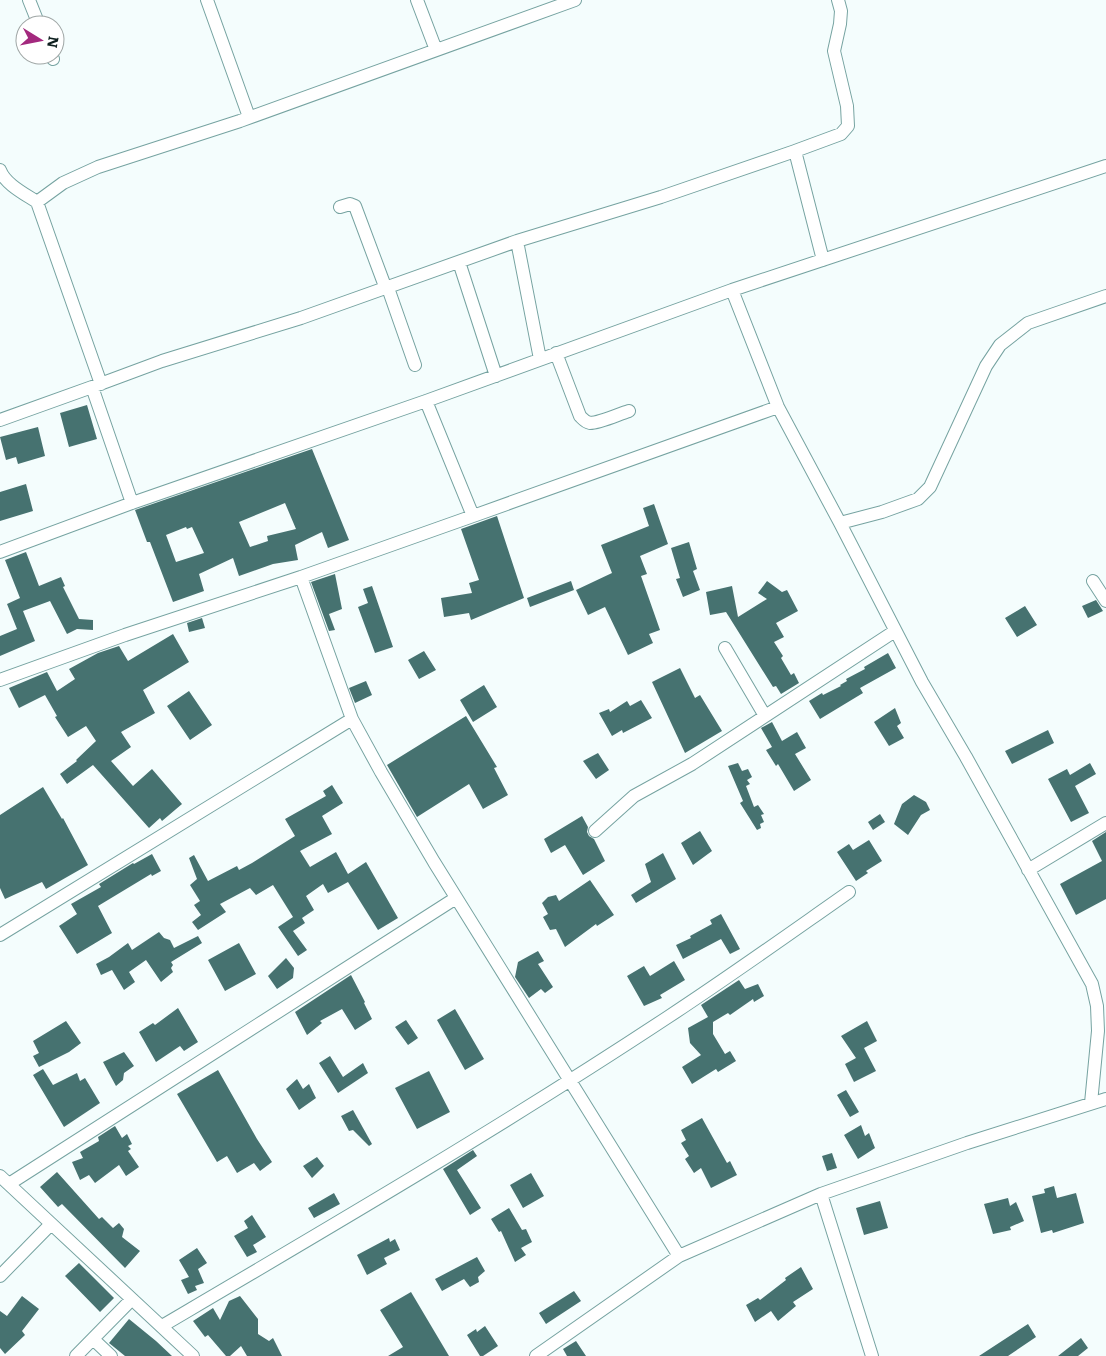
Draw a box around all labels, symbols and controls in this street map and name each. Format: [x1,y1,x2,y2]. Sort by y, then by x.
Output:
north arrow [15,15,65,65]
text: N [43,35,65,50]

